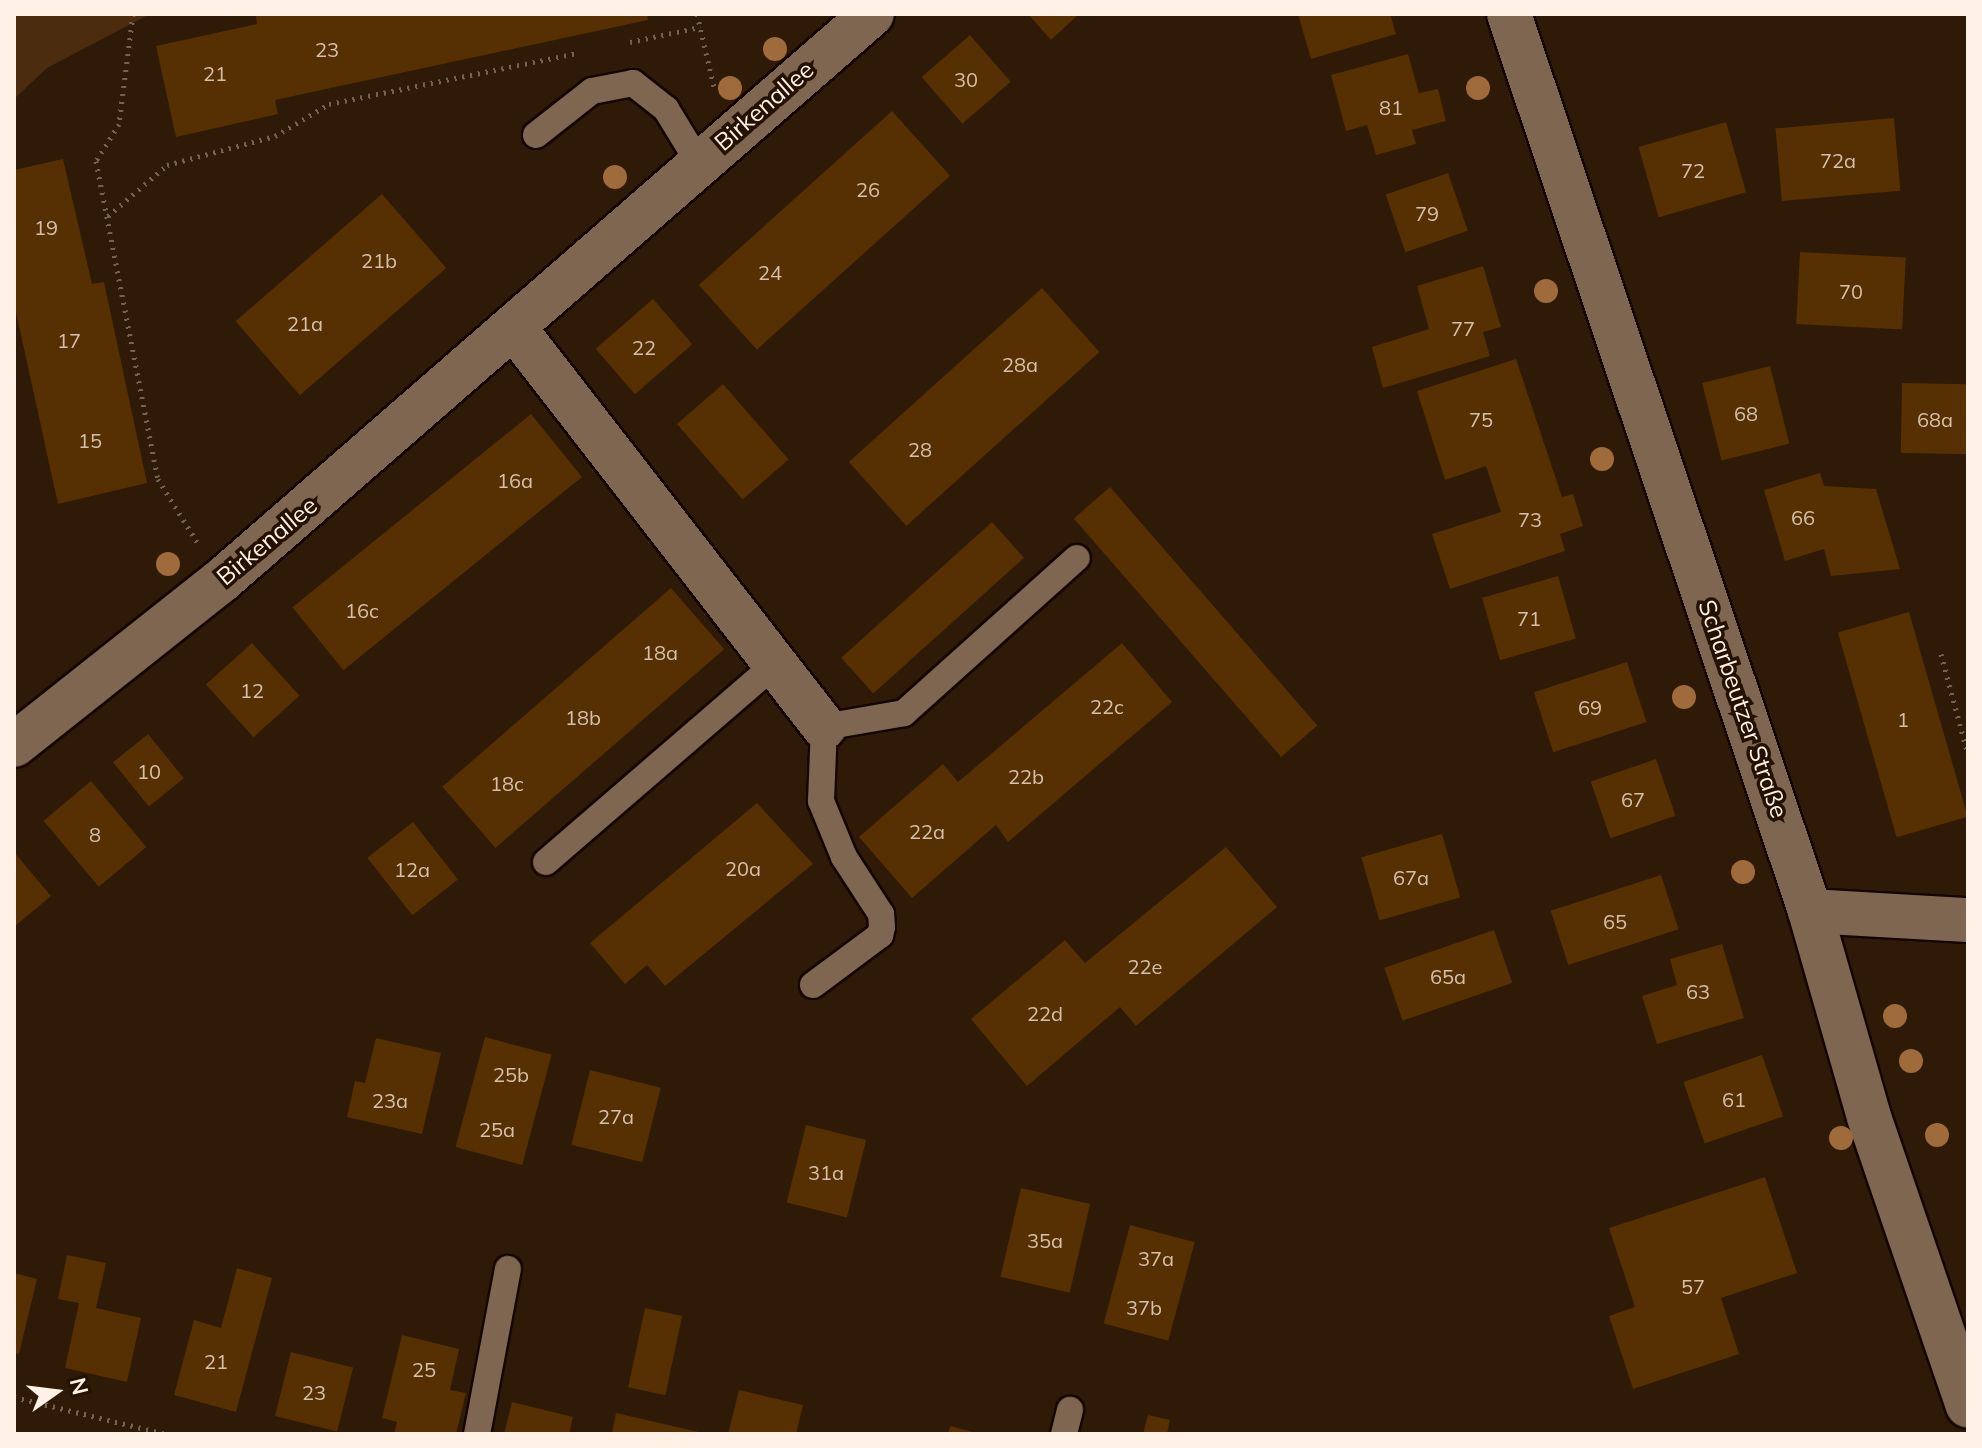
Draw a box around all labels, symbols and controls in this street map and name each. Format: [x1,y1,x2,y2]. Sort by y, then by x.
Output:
house number: 23 [315,37,339,61]
street label: Birkenallee [709,55,819,157]
house number: 21 [203,61,227,85]
house number: 30 [954,67,978,91]
house number: 81 [1379,95,1403,119]
house number: 72a [1820,148,1856,172]
house number: 72 [1681,158,1705,182]
house number: 26 [856,177,880,201]
house number: 79 [1415,201,1439,225]
house number: 19 [34,215,58,239]
house number: 21b [361,248,397,272]
house number: 24 [758,260,782,284]
house number: 70 [1839,279,1863,303]
house number: 21a [287,311,323,335]
house number: 77 [1451,316,1475,340]
house number: 17 [57,328,81,352]
house number: 22 [632,335,656,359]
house number: 28a [1002,352,1038,376]
house number: 68 [1734,401,1758,425]
house number: 75 [1469,407,1493,431]
house number: 68a [1917,407,1953,431]
house number: 15 [78,428,102,452]
house number: 28 [908,437,932,461]
house number: 16a [497,468,533,492]
street label: Birkenallee [211,491,323,591]
house number: 66 [1791,505,1815,529]
house number: 73 [1518,507,1542,531]
street label: Scharbeutzer Straße [1692,596,1794,822]
house number: 16c [345,598,379,622]
house number: 71 [1517,606,1541,630]
house number: 18a [642,640,678,664]
house number: 12 [240,678,264,702]
house number: 22c [1090,694,1124,718]
house number: 69 [1578,695,1602,719]
house number: 18b [565,705,601,729]
house number: 1 [1897,707,1909,731]
house number: 10 [137,759,161,783]
house number: 22b [1008,764,1044,788]
house number: 18c [490,771,524,795]
house number: 67 [1621,787,1645,811]
house number: 22a [909,819,945,843]
house number: 8 [89,822,101,846]
house number: 20a [725,856,761,880]
house number: 12a [394,857,430,881]
house number: 67a [1393,865,1429,889]
house number: 65 [1603,909,1627,933]
house number: 22e [1128,954,1162,978]
house number: 65a [1430,964,1466,988]
house number: 63 [1686,979,1710,1003]
house number: 22d [1027,1001,1063,1025]
house number: 25b [493,1062,529,1086]
house number: 61 [1722,1087,1746,1111]
house number: 23a [372,1088,408,1112]
house number: 27a [598,1104,634,1128]
house number: 25a [479,1117,515,1141]
house number: 31a [808,1160,844,1184]
house number: 35a [1027,1228,1063,1252]
house number: 37a [1138,1246,1174,1270]
house number: 57 [1681,1274,1705,1298]
house number: 37b [1126,1295,1162,1319]
house number: 21 [204,1349,228,1373]
north arrow [16,1352,96,1432]
house number: 25 [412,1357,436,1381]
text: N [64,1375,95,1398]
house number: 23 [302,1380,326,1404]

